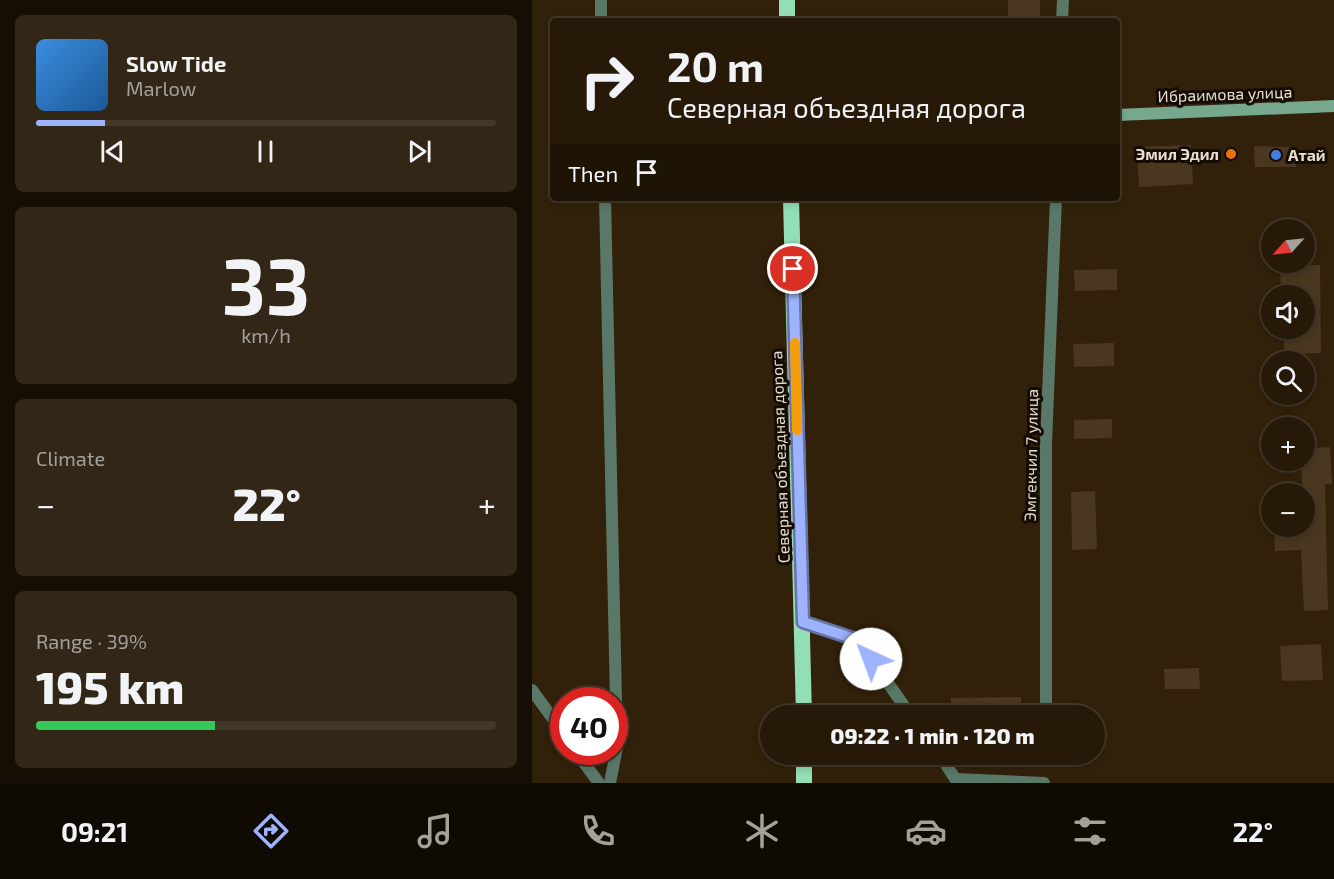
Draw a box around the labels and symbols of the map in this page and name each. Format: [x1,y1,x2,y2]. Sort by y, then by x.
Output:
street label: Ибраимова улица [1157,82,1293,106]
place label: Эмил Эдил [1136,144,1219,163]
place label: Атай [1288,145,1326,164]
marker: Эмил Эдил [1224,147,1238,161]
marker: Атай [1269,148,1283,162]
north arrow [1261,219,1315,273]
pin [767,243,818,294]
street label: Северная объездная дорога [766,350,793,564]
street label: Эмгекчил 7 улица [1020,389,1042,521]
position arrow [839,627,903,691]
speed limit sign: 40 [550,687,628,765]

